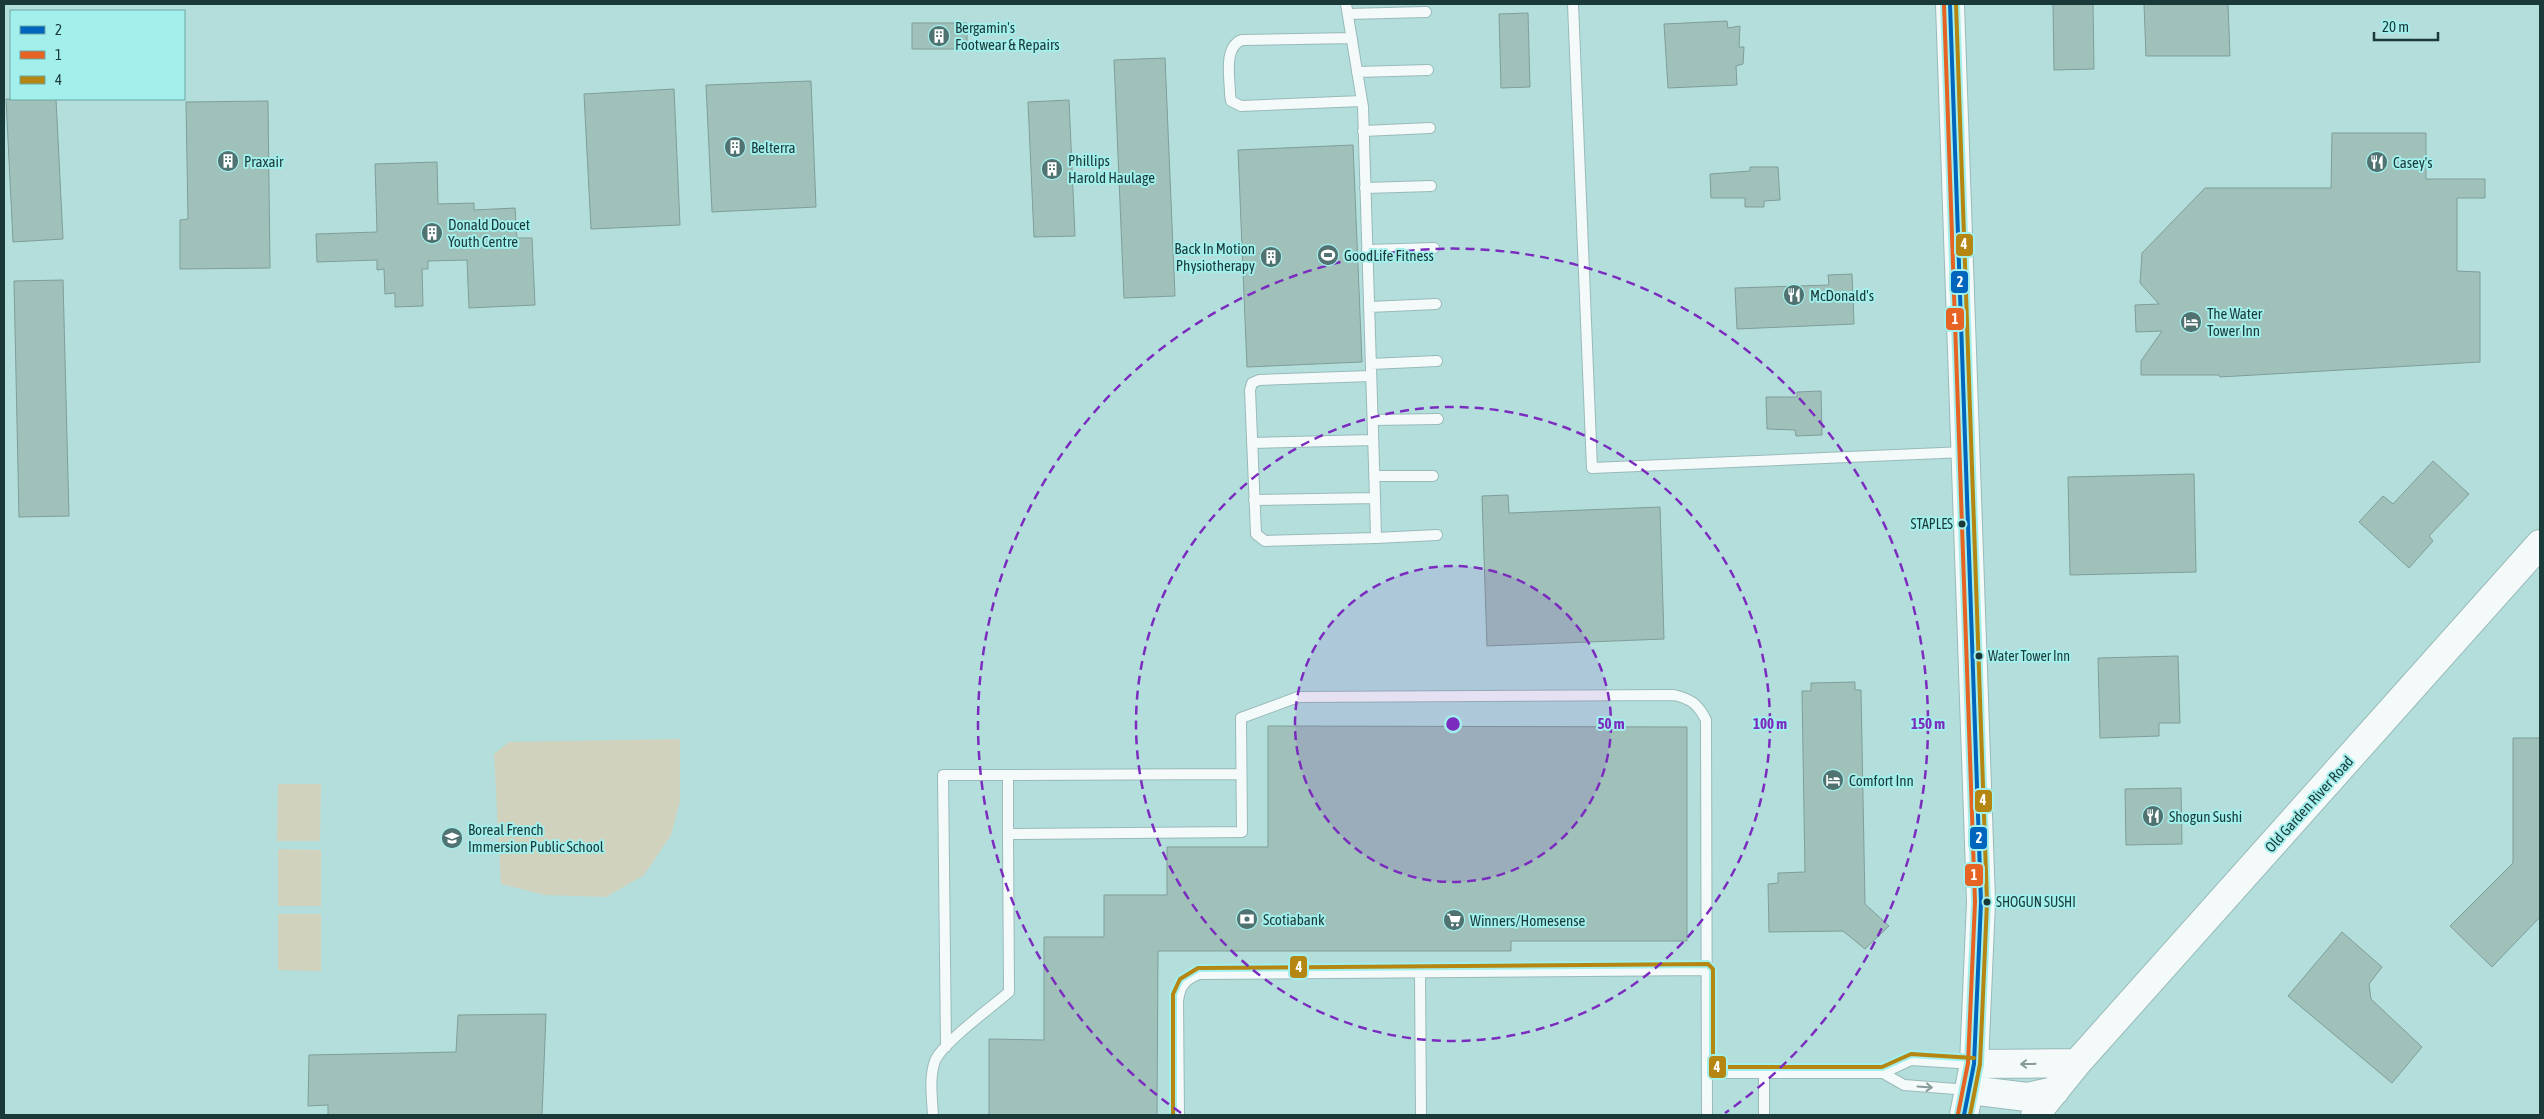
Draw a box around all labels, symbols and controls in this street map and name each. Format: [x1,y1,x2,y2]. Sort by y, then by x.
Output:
legend [10,10,185,100]
scale bar [2374,10,2438,42]
text: 20 m [2382,18,2409,35]
place label: Bergamin's Footwear & Repairs [955,19,1060,53]
text: 2 [55,21,62,38]
building icon: Bergamin's Footwear & Repairs [927,24,951,48]
text: 1 [55,46,62,63]
text: 4 [55,71,62,88]
building icon: Belterra [723,135,747,159]
place label: Belterra [751,139,795,156]
building icon: Praxair [216,149,240,173]
restaurant icon: Casey's [2365,150,2389,174]
place label: Phillips Harold Haulage [1068,152,1155,186]
place label: Praxair [244,153,284,170]
place label: Casey's [2393,154,2433,171]
building icon: Phillips Harold Haulage [1040,157,1064,181]
place label: Donald Doucet Youth Centre [448,216,530,250]
building icon: Donald Doucet Youth Centre [420,221,444,245]
line badge: 4 [1955,233,1974,257]
text: 4 [1960,236,1968,252]
place label: Back In Motion Physiotherapy [1174,240,1255,274]
sports icon: GoodLife Fitness [1316,243,1340,267]
building icon: Back In Motion Physiotherapy [1259,245,1283,269]
place label: GoodLife Fitness [1344,247,1434,264]
line badge: 2 [1950,270,1969,294]
text: 2 [1957,274,1964,290]
restaurant icon: McDonald's [1782,283,1806,307]
place label: McDonald's [1810,287,1874,304]
place label: The Water Tower Inn [2207,305,2263,339]
line badge: 1 [1945,307,1965,331]
hotel icon: The Water Tower Inn [2179,310,2203,334]
text: 1 [1952,311,1959,327]
place label: STAPLES [1911,516,1953,532]
marker: STAPLES [1957,519,1967,529]
place label: Water Tower Inn [1988,648,2070,664]
marker: Water Tower Inn [1974,651,1984,661]
centre of rings [1444,715,1462,733]
text: 50 m [1598,715,1625,732]
text: 100 m [1753,715,1787,732]
text: 150 m [1911,715,1945,732]
street label: Old Garden River Road [2261,753,2357,855]
hotel icon: Comfort Inn [1821,768,1845,792]
place label: Comfort Inn [1849,772,1914,789]
line badge: 4 [1974,789,1993,813]
text: 4 [1979,792,1987,808]
restaurant icon: Shogun Sushi [2141,804,2165,828]
place label: Shogun Sushi [2169,808,2242,825]
place label: Boreal French Immersion Public School [468,821,604,855]
school or university icon: Boreal French Immersion Public School [440,826,464,850]
line badge: 2 [1969,826,1988,850]
text: 2 [1976,830,1983,846]
line badge: 1 [1964,863,1984,887]
text: 1 [1971,867,1978,883]
place label: SHOGUN SUSHI [1996,894,2076,910]
marker: SHOGUN SUSHI [1982,897,1992,907]
bank icon: Scotiabank [1235,907,1259,931]
supermarket icon: Winners/Homesense [1442,908,1466,932]
place label: Scotiabank [1263,911,1325,928]
place label: Winners/Homesense [1470,912,1586,929]
line badge: 4 [1289,955,1308,979]
text: 4 [1295,959,1303,975]
line badge: 4 [1708,1055,1727,1079]
text: 4 [1713,1059,1721,1075]
one-way arrow [2021,1059,2037,1068]
one-way arrow [1916,1082,1932,1091]

